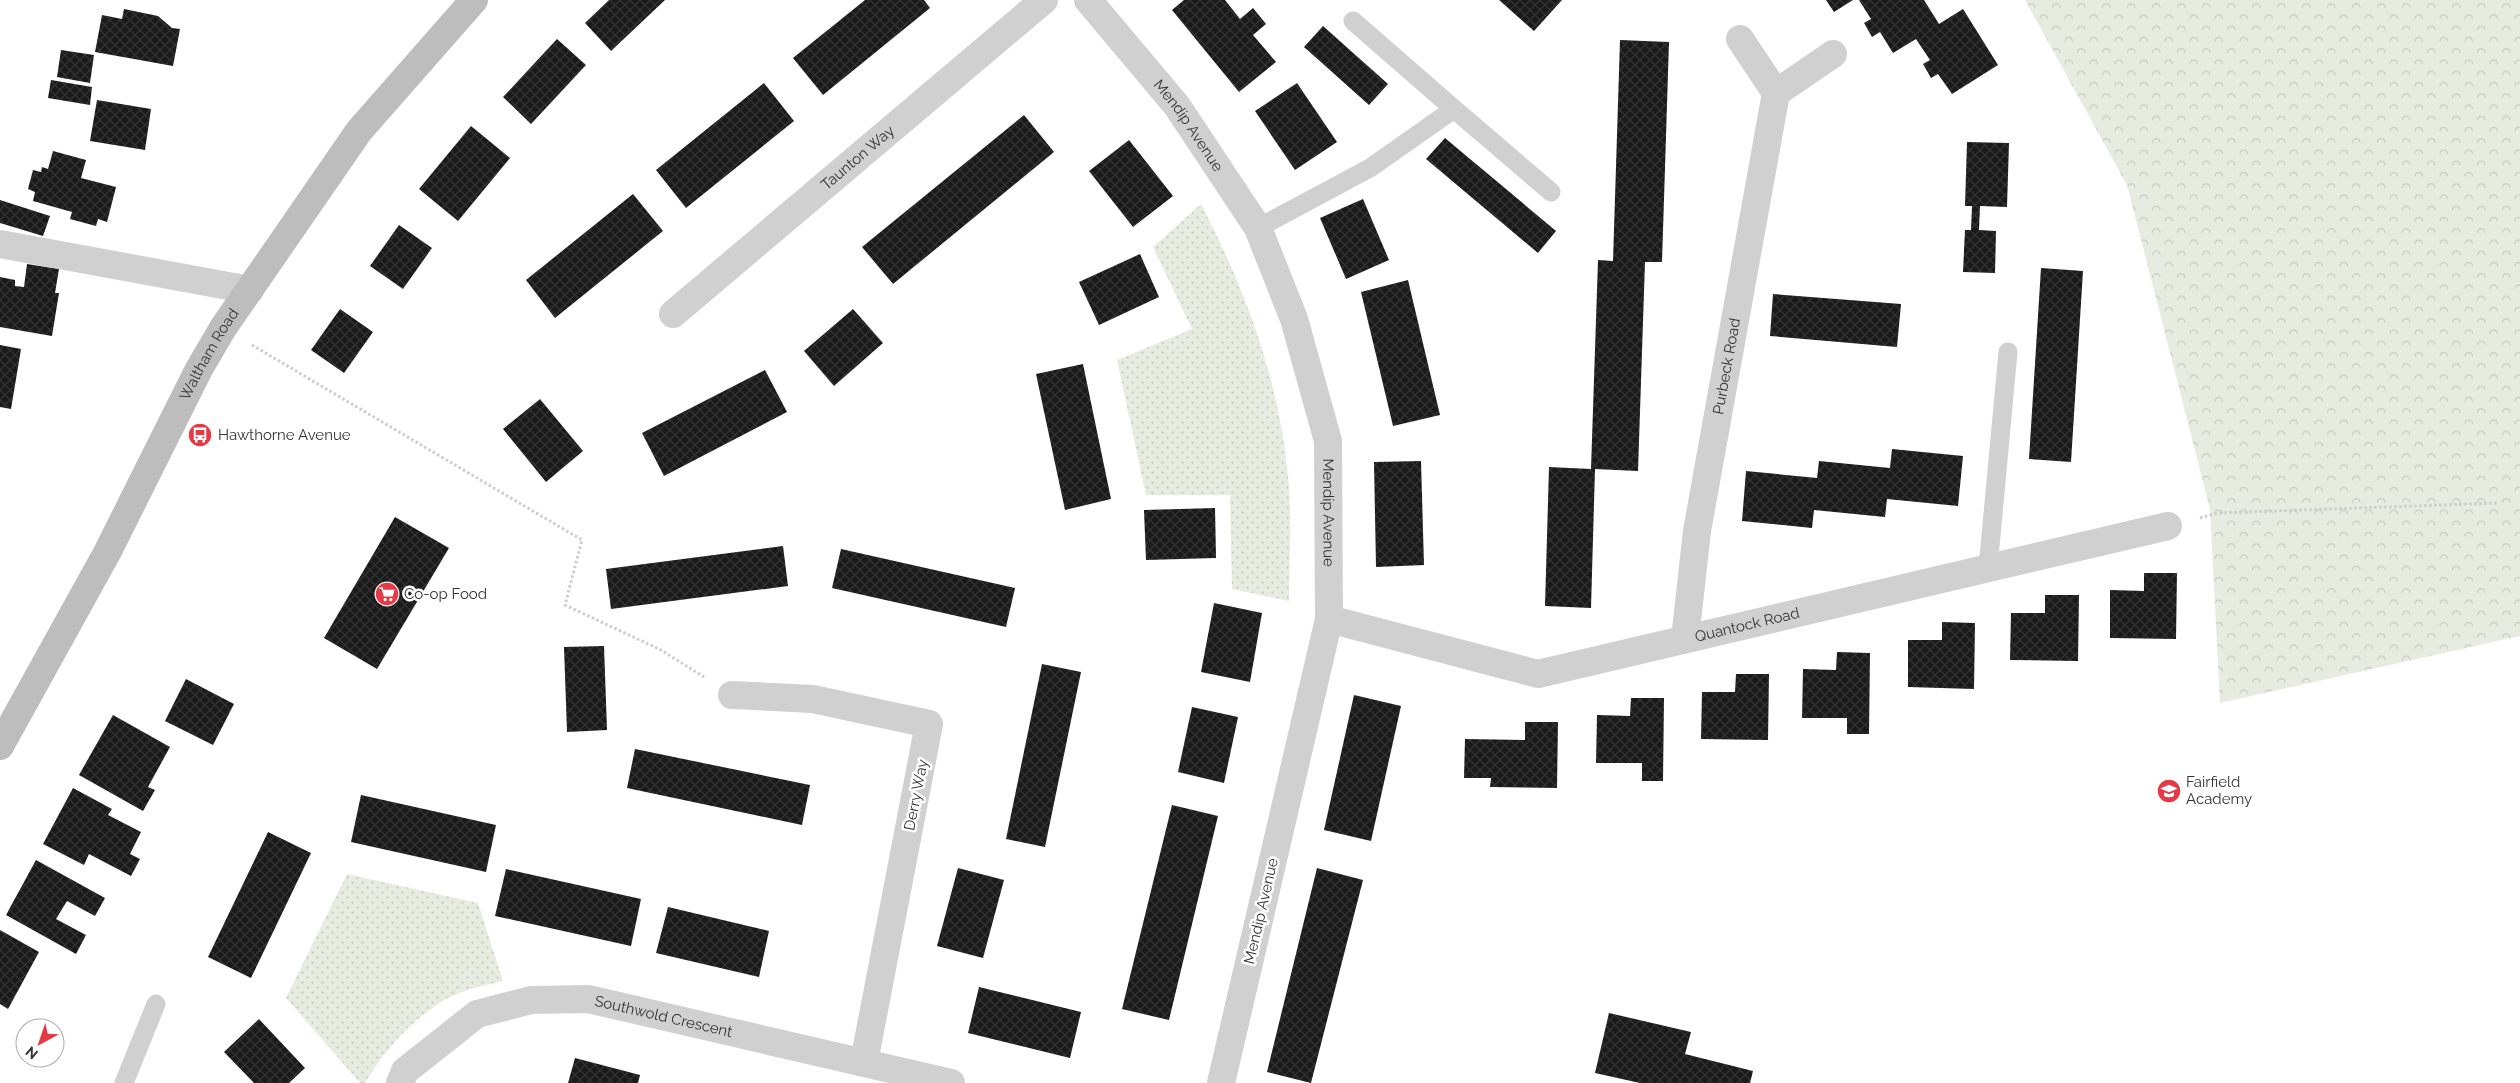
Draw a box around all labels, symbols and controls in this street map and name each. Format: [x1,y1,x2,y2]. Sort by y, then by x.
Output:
street label: Mendip Avenue [1150,76,1227,175]
street label: Taunton Way [817,122,898,194]
street label: Waltham Road [176,305,243,403]
street label: Purbeck Road [1709,317,1744,416]
bus stop icon: Hawthorne Avenue [187,422,213,448]
place label: Hawthorne Avenue [218,426,351,444]
street label: Mendip Avenue [1319,458,1338,567]
supermarket icon: Co-op Food [374,581,400,607]
place label: Co-op Food [404,585,487,603]
street label: Quantock Road [1693,604,1801,646]
street label: Derry Way [900,758,932,832]
place label: Fairfield Academy [2186,773,2252,808]
school or university icon: Fairfield Academy [2156,778,2182,804]
street label: Mendip Avenue [1240,856,1282,966]
street label: Southwold Crescent [593,992,734,1041]
north arrow [15,1018,65,1068]
text: N [22,1043,41,1063]

